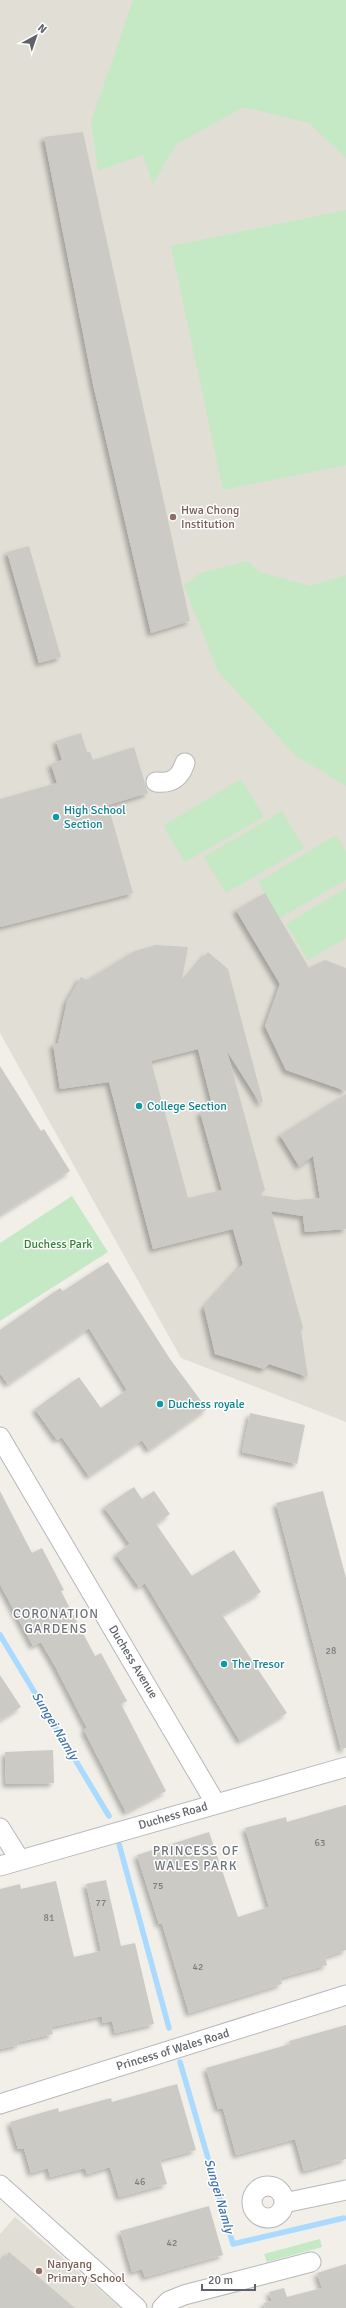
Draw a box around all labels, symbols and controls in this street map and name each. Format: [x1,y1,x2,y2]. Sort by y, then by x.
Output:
north arrow [16,16,56,56]
text: N [35,21,49,36]
place label: Hwa Chong Institution [181,503,239,532]
marker: Hwa Chong Institution [168,512,178,522]
place label: High School Section [64,803,126,832]
marker: High School Section [51,812,61,822]
place label: College Section [147,1099,227,1114]
marker: College Section [134,1101,144,1111]
park label: Duchess Park [24,1237,92,1252]
place label: Duchess royale [168,1397,245,1412]
marker: Duchess royale [155,1399,165,1409]
district label: CORONATION GARDENS [13,1606,99,1637]
street label: Duchess Avenue [105,1622,161,1702]
house number: 28 [326,1645,336,1657]
place label: The Tresor [232,1657,285,1672]
marker: The Tresor [219,1659,229,1669]
water label: Sungei Namly [28,1689,83,1765]
street label: Duchess Road [137,1799,209,1833]
house number: 63 [315,1837,325,1849]
district label: PRINCESS OF WALES PARK [153,1843,239,1874]
house number: 75 [153,1880,163,1892]
house number: 77 [96,1897,106,1909]
house number: 81 [44,1912,54,1924]
house number: 42 [193,1961,203,1973]
street label: Princess of Wales Road [115,2026,231,2074]
water label: Sungei Namly [201,2157,238,2237]
house number: 46 [135,2176,145,2188]
house number: 42 [167,2237,177,2249]
place label: Nanyang Primary School [47,2257,125,2286]
marker: Nanyang Primary School [34,2266,44,2276]
scale bar [202,2266,255,2292]
text: 20 m [208,2273,233,2288]

